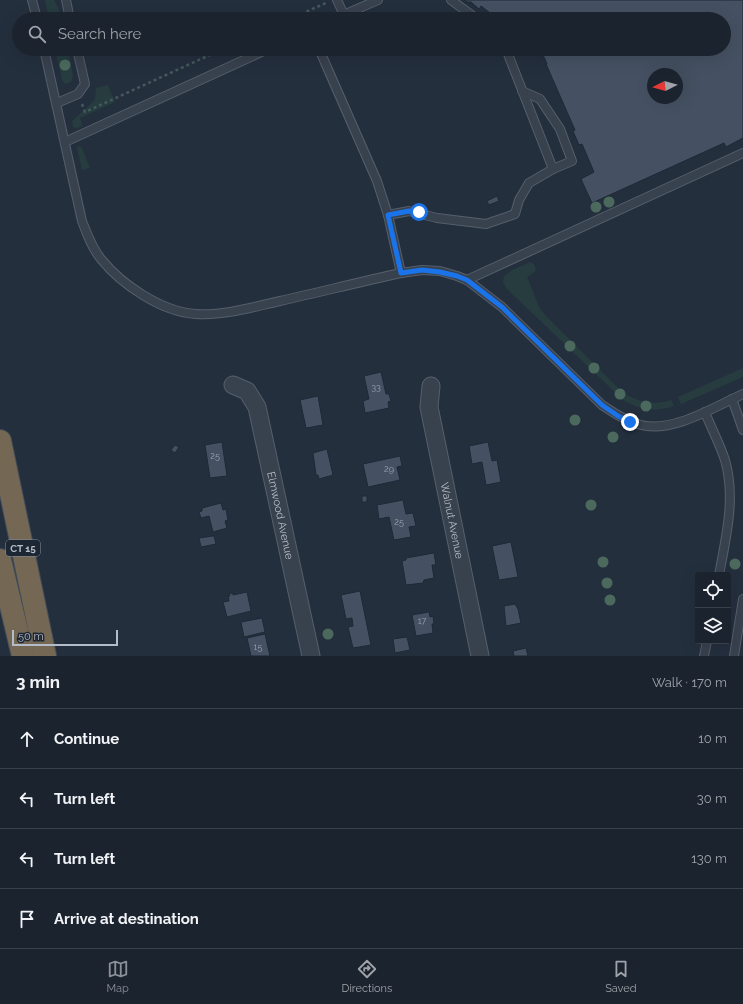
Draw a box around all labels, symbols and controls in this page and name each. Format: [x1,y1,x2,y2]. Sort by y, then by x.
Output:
search box [12,12,731,56]
icon: search [26,23,48,45]
text: Search here [58,25,141,43]
north arrow [647,68,683,104]
route start [410,203,428,221]
house number: 33 [371,382,381,392]
route end [621,413,639,431]
house number: 25 [210,451,220,461]
house number: 29 [384,464,394,474]
street label: Elmwood Avenue [265,470,296,561]
street label: Walnut Avenue [438,481,467,560]
house number: 25 [394,517,404,527]
road number: CT 15 [6,540,40,556]
map controls [695,572,731,644]
button: locate [695,572,731,608]
button: layers [695,608,731,644]
house number: 17 [418,616,426,626]
scale bar [12,628,118,647]
text: 50 m [18,630,44,643]
house number: 15 [254,642,262,652]
text: 3 min [16,672,60,692]
text: Walk · 170 m [652,675,727,690]
icon: ahead [16,728,38,750]
text: Continue [54,730,119,748]
text: 10 m [698,731,727,746]
icon: left [16,788,38,810]
text: Turn left [54,790,115,808]
text: 30 m [697,791,727,806]
icon: left [16,848,38,870]
text: Turn left [54,850,115,868]
text: 130 m [691,851,727,866]
icon: arrive [16,908,38,930]
text: Arrive at destination [54,910,199,928]
tab: Map [106,958,129,995]
tab: Directions [342,958,392,995]
tab: Saved [605,958,637,995]

